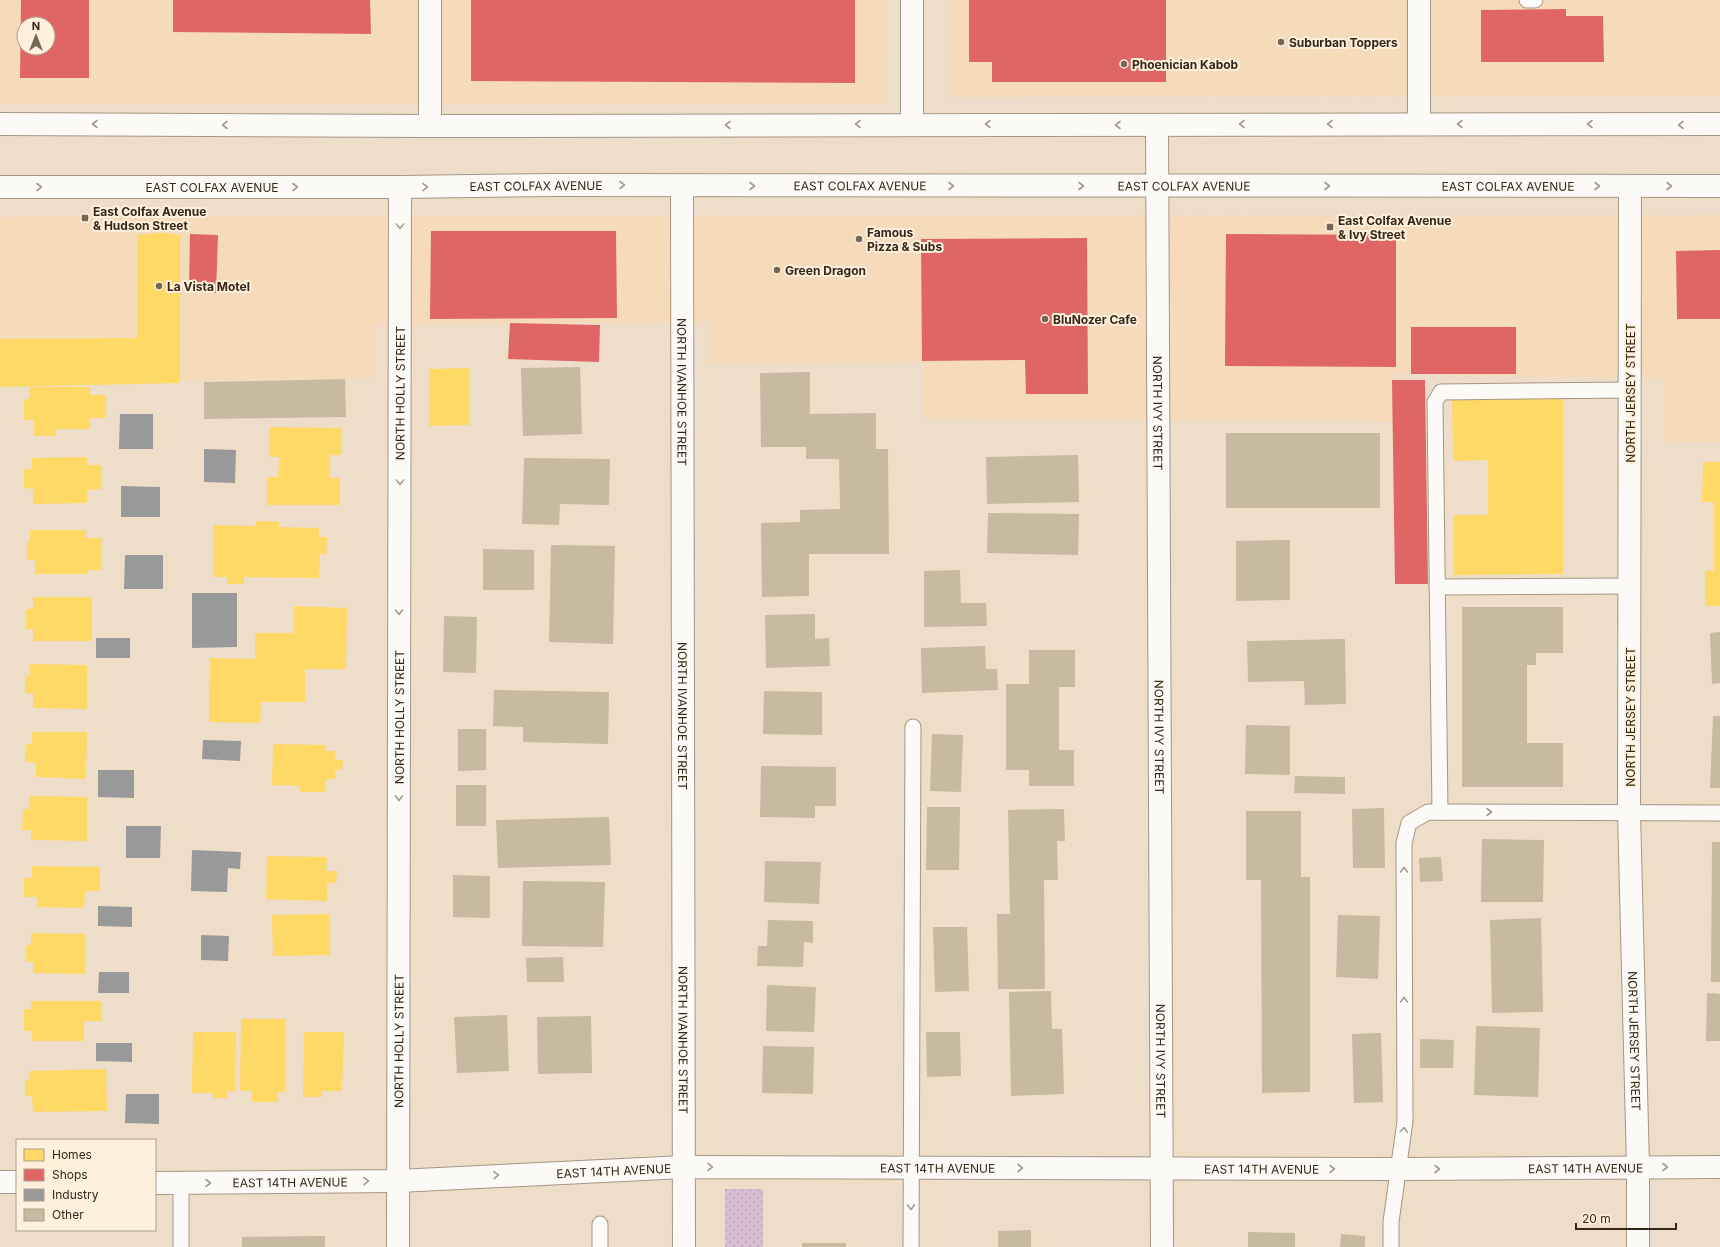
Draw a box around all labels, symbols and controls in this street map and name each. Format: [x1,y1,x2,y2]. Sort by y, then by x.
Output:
north arrow [16,16,56,56]
text: N [32,19,40,33]
place label: Suburban Toppers [1289,35,1398,50]
marker: Suburban Toppers [1276,37,1286,47]
place label: Phoenician Kabob [1132,57,1239,72]
marker: Phoenician Kabob [1119,59,1129,69]
one-way arrow [92,120,98,128]
one-way arrow [855,120,861,128]
one-way arrow [985,120,991,128]
one-way arrow [1239,120,1245,128]
one-way arrow [1327,120,1333,128]
one-way arrow [1457,120,1463,128]
one-way arrow [1587,120,1593,128]
one-way arrow [222,121,228,129]
one-way arrow [725,121,731,129]
one-way arrow [1115,121,1121,129]
one-way arrow [1678,121,1684,129]
street label: EAST COLFAX AVENUE [469,177,603,194]
street label: EAST COLFAX AVENUE [793,178,927,193]
street label: EAST COLFAX AVENUE [1117,178,1251,193]
street label: EAST COLFAX AVENUE [1441,178,1575,193]
street label: EAST COLFAX AVENUE [145,180,279,195]
one-way arrow [619,181,625,189]
one-way arrow [749,182,755,190]
one-way arrow [948,182,954,190]
one-way arrow [1078,182,1084,190]
one-way arrow [1324,182,1330,190]
one-way arrow [1594,182,1600,190]
one-way arrow [1666,182,1672,190]
one-way arrow [36,183,42,191]
one-way arrow [292,183,298,191]
one-way arrow [422,183,428,191]
place label: East Colfax Avenue & Hudson Street [93,204,206,233]
marker: East Colfax Avenue & Hudson Street [80,213,90,223]
place label: East Colfax Avenue & Ivy Street [1338,213,1451,242]
marker: East Colfax Avenue & Ivy Street [1325,222,1335,232]
one-way arrow [396,223,404,229]
place label: Famous Pizza & Subs [867,225,942,254]
marker: Famous Pizza & Subs [854,234,864,244]
place label: Green Dragon [785,263,866,278]
marker: Green Dragon [772,265,782,275]
place label: La Vista Motel [167,279,250,294]
marker: La Vista Motel [154,281,164,291]
place label: BluNozer Cafe [1053,312,1137,327]
marker: BluNozer Cafe [1040,314,1050,324]
street label: NORTH IVANHOE STREET [675,318,690,466]
street label: NORTH JERSEY STREET [1623,323,1638,463]
street label: NORTH HOLLY STREET [392,326,407,460]
street label: NORTH IVY STREET [1151,356,1166,470]
one-way arrow [396,479,404,485]
one-way arrow [395,609,403,615]
street label: NORTH IVANHOE STREET [675,642,691,790]
street label: NORTH JERSEY STREET [1623,647,1638,787]
street label: NORTH HOLLY STREET [391,650,407,784]
street label: NORTH IVY STREET [1152,680,1167,794]
one-way arrow [395,795,403,801]
one-way arrow [1486,808,1492,816]
one-way arrow [1400,867,1408,873]
street label: NORTH IVANHOE STREET [676,966,691,1114]
street label: NORTH JERSEY STREET [1626,971,1644,1111]
street label: NORTH HOLLY STREET [391,974,406,1108]
one-way arrow [1400,997,1409,1003]
street label: NORTH IVY STREET [1153,1004,1169,1118]
one-way arrow [1399,1127,1408,1133]
legend [16,1139,156,1231]
text: Homes [52,1147,92,1162]
street label: EAST 14TH AVENUE [556,1160,672,1181]
street label: EAST 14TH AVENUE [880,1160,995,1175]
street label: EAST 14TH AVENUE [1528,1160,1643,1176]
street label: EAST 14TH AVENUE [1204,1161,1319,1176]
one-way arrow [707,1163,713,1171]
one-way arrow [1662,1163,1668,1171]
one-way arrow [1017,1164,1023,1172]
one-way arrow [1434,1164,1440,1173]
one-way arrow [1329,1165,1335,1173]
text: Shops [52,1167,88,1182]
one-way arrow [493,1171,499,1180]
street label: EAST 14TH AVENUE [232,1174,348,1190]
one-way arrow [363,1177,369,1185]
one-way arrow [205,1179,211,1187]
text: Industry [52,1187,99,1202]
one-way arrow [907,1204,915,1210]
scale bar [1576,1205,1676,1231]
text: Other [52,1207,84,1222]
text: 20 m [1582,1211,1611,1226]

